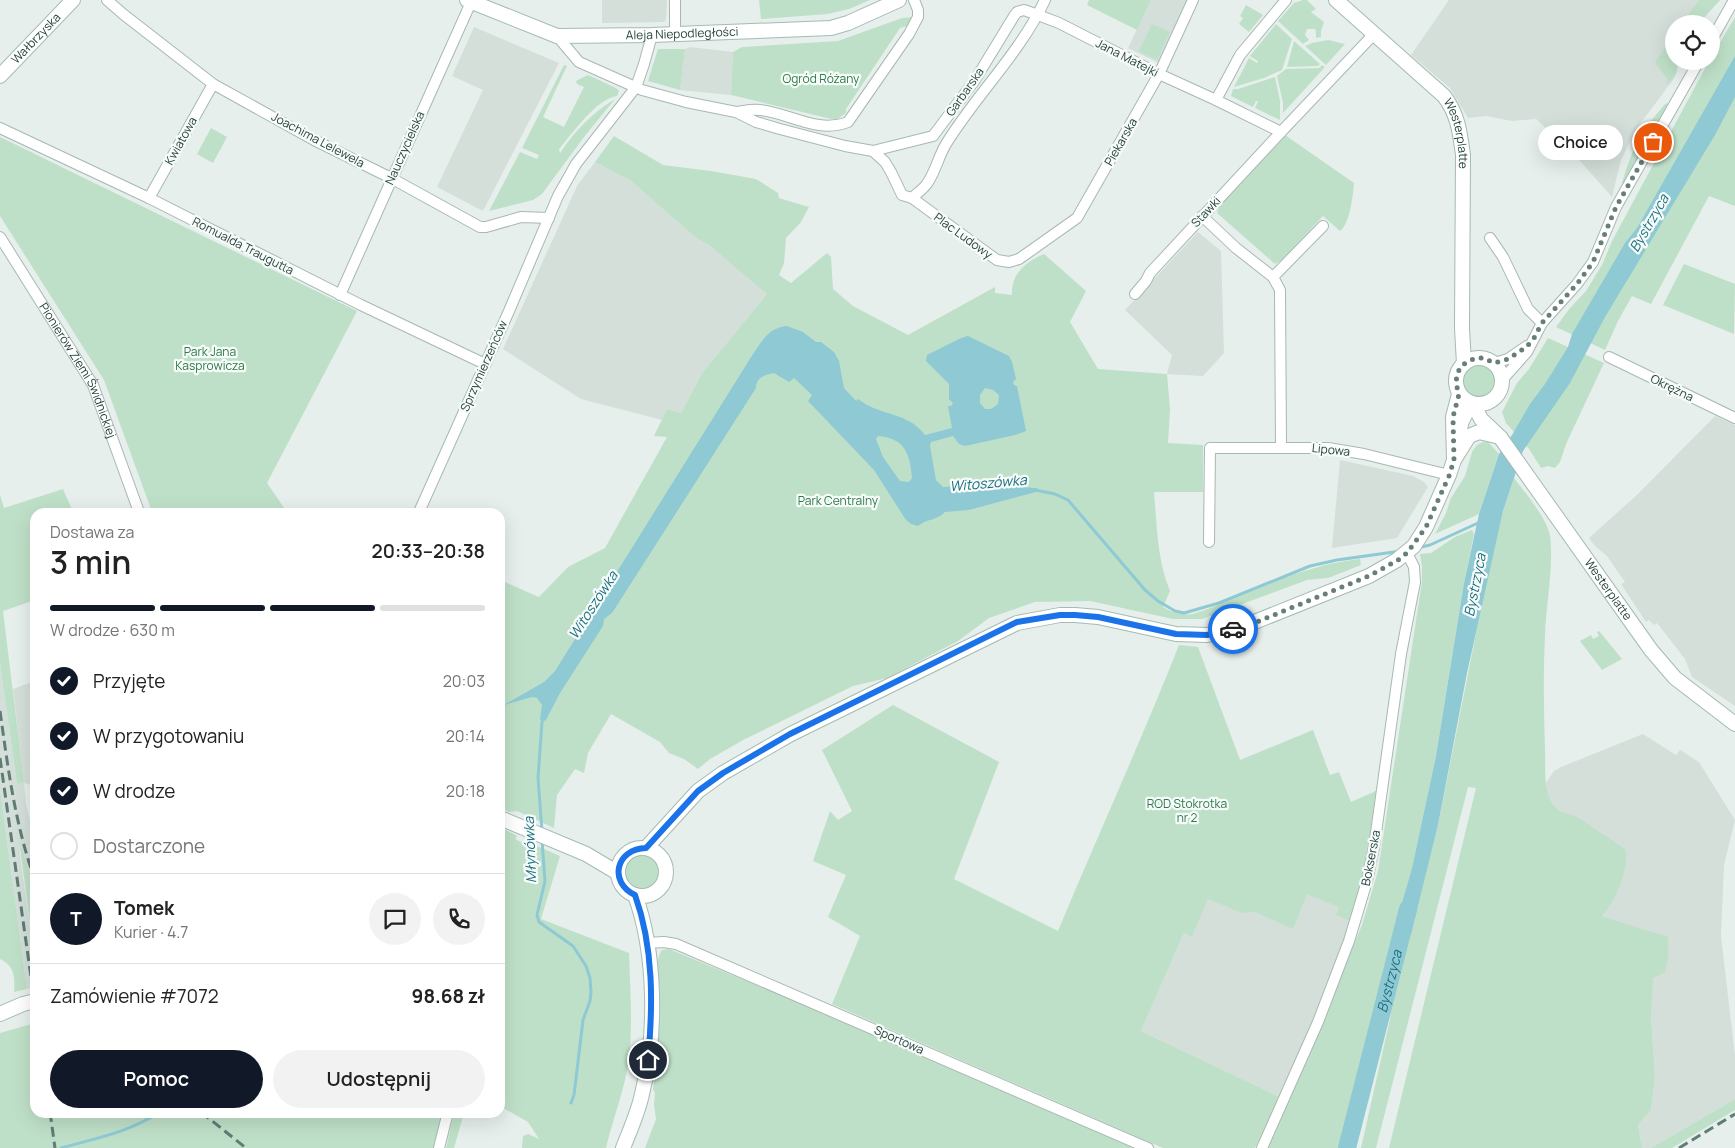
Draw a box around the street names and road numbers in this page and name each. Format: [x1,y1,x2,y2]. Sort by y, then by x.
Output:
street label: Wałbrzyska [7,9,64,67]
street label: Aleja Niepodległości [626,23,739,43]
street label: Jana Matejki [1093,34,1162,81]
street label: Garbarska [942,64,988,120]
street label: Westerplatte [1440,95,1472,169]
street label: Joachima Lelewela [269,108,368,171]
street label: Nauczycielska [381,108,428,187]
street label: Kwiatowa [160,114,201,168]
street label: Piekarska [1100,115,1141,169]
street label: Stawki [1187,192,1224,231]
street label: Plac Ludowy [931,209,997,263]
street label: Romualda Traugutta [190,213,297,279]
street label: Pionierów Ziemi Świdnickiej [35,299,120,440]
street label: Sprzymierzeńców [456,317,511,414]
street label: Okrężna [1648,370,1697,405]
street label: Lipowa [1311,439,1351,460]
street label: Westerplatte [1581,555,1636,624]
street label: Bokserska [1357,828,1384,887]
street label: Sportowa [872,1021,927,1058]

